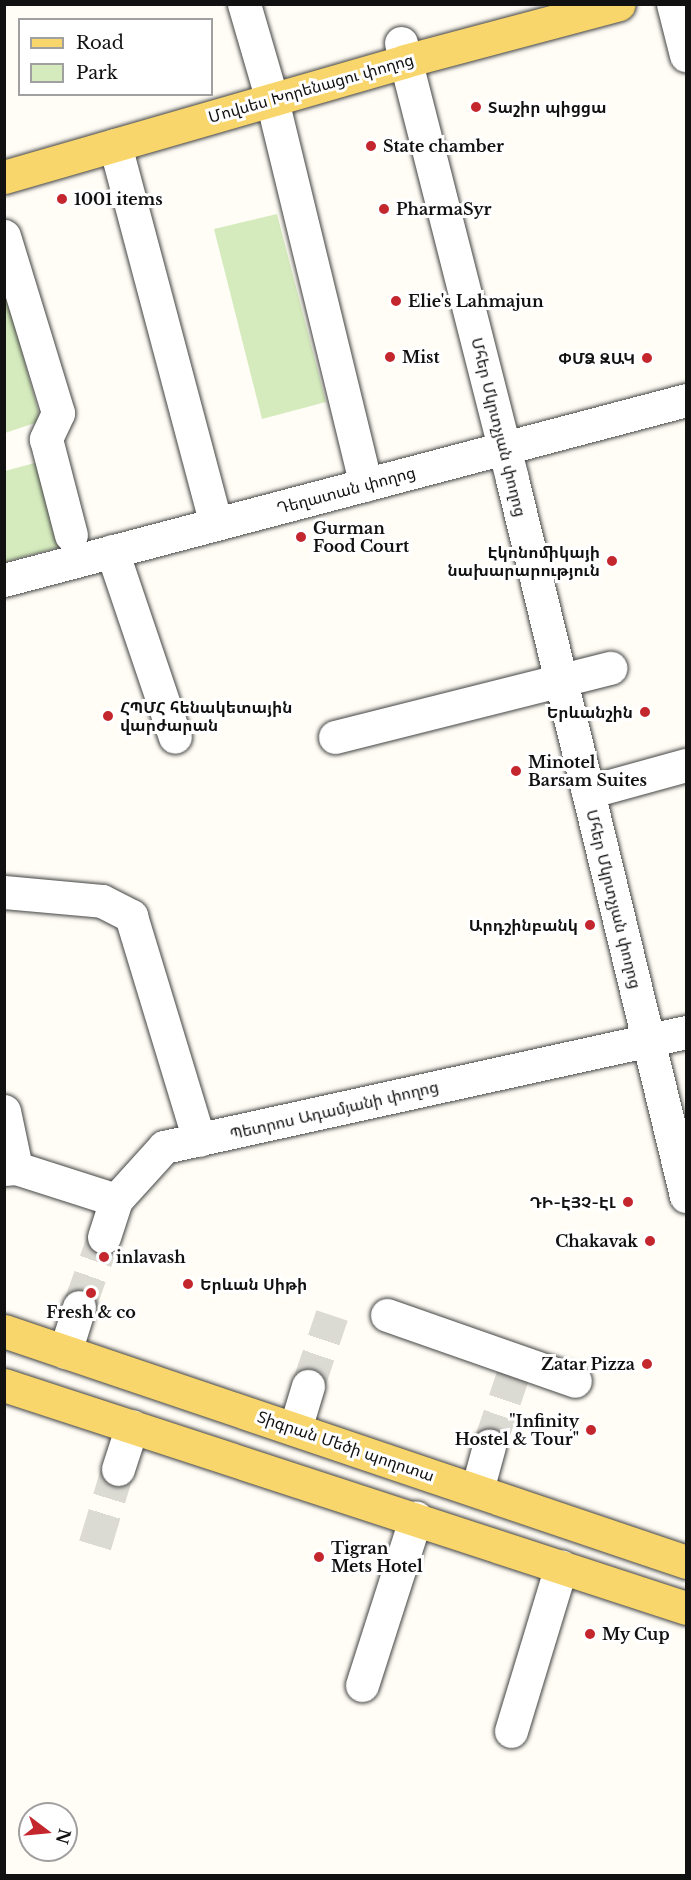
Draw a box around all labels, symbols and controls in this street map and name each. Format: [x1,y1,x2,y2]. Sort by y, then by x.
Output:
legend [18,18,213,96]
text: Road [76,32,124,54]
street label: Մովսես Խորենացու փողոց [206,49,416,127]
text: Park [76,62,118,84]
place label: Տաշիր պիցցա [488,97,607,117]
marker: Տաշիր պիցցա [469,100,483,114]
place label: State chamber [383,136,504,156]
marker: State chamber [364,139,378,153]
place label: 1001 items [74,189,163,209]
marker: 1001 items [55,192,69,206]
place label: PharmaSyr [396,199,491,219]
marker: PharmaSyr [377,202,391,216]
place label: Elie's Lahmajun [408,291,544,311]
marker: Elie's Lahmajun [389,294,403,308]
street label: Մհեր Մկրտչյան փողոց [467,336,531,518]
place label: Mist [402,347,440,367]
place label: ՓՄՁ ԶԱԿ [558,348,635,368]
marker: Mist [383,350,397,364]
marker: ՓՄՁ ԶԱԿ [640,351,654,365]
street label: Դեղատան փողոց [275,462,417,518]
place label: Gurman Food Court [313,518,409,556]
marker: Gurman Food Court [294,530,308,544]
place label: Էկոնոմիկայի նախարարություն [447,542,600,580]
marker: Էկոնոմիկայի նախարարություն [605,554,619,568]
place label: ՀՊՄՀ հենակետային վարժարան [120,697,293,735]
place label: Երևանշին [547,702,633,722]
marker: Երևանշին [638,705,652,719]
marker: ՀՊՄՀ հենակետային վարժարան [101,709,115,723]
place label: Minotel Barsam Suites [528,752,647,790]
marker: Minotel Barsam Suites [509,764,523,778]
street label: Մհեր Մկրտչյան փողոց [582,808,646,990]
place label: Արդշինբանկ [469,915,578,935]
marker: Արդշինբանկ [583,918,597,932]
street label: Պետրոս Ադամյանի փողոց [228,1077,440,1143]
place label: ԴԻ-ԷՅՉ-ԷԼ [529,1192,616,1212]
marker: ԴԻ-ԷՅՉ-ԷԼ [621,1195,635,1209]
place label: Chakavak [555,1231,638,1251]
marker: Chakavak [643,1234,657,1248]
place label: inlavash [116,1247,186,1267]
marker: inlavash [97,1250,111,1264]
place label: Երևան Սիթի [200,1274,307,1294]
marker: Երևան Սիթի [181,1277,195,1291]
marker: Fresh & co [84,1286,98,1300]
place label: Fresh & co [46,1302,136,1322]
place label: Zatar Pizza [541,1354,635,1374]
marker: Zatar Pizza [640,1357,654,1371]
street label: Տիգրան Մեծի պողոտա [255,1407,437,1485]
place label: "Infinity Hostel & Tour" [454,1411,579,1449]
marker: "Infinity Hostel & Tour" [584,1423,598,1437]
place label: Tigran Mets Hotel [331,1538,423,1576]
marker: Tigran Mets Hotel [312,1550,326,1564]
place label: My Cup [602,1624,670,1644]
marker: My Cup [583,1627,597,1641]
north arrow [18,1802,78,1862]
text: N [52,1826,75,1846]

